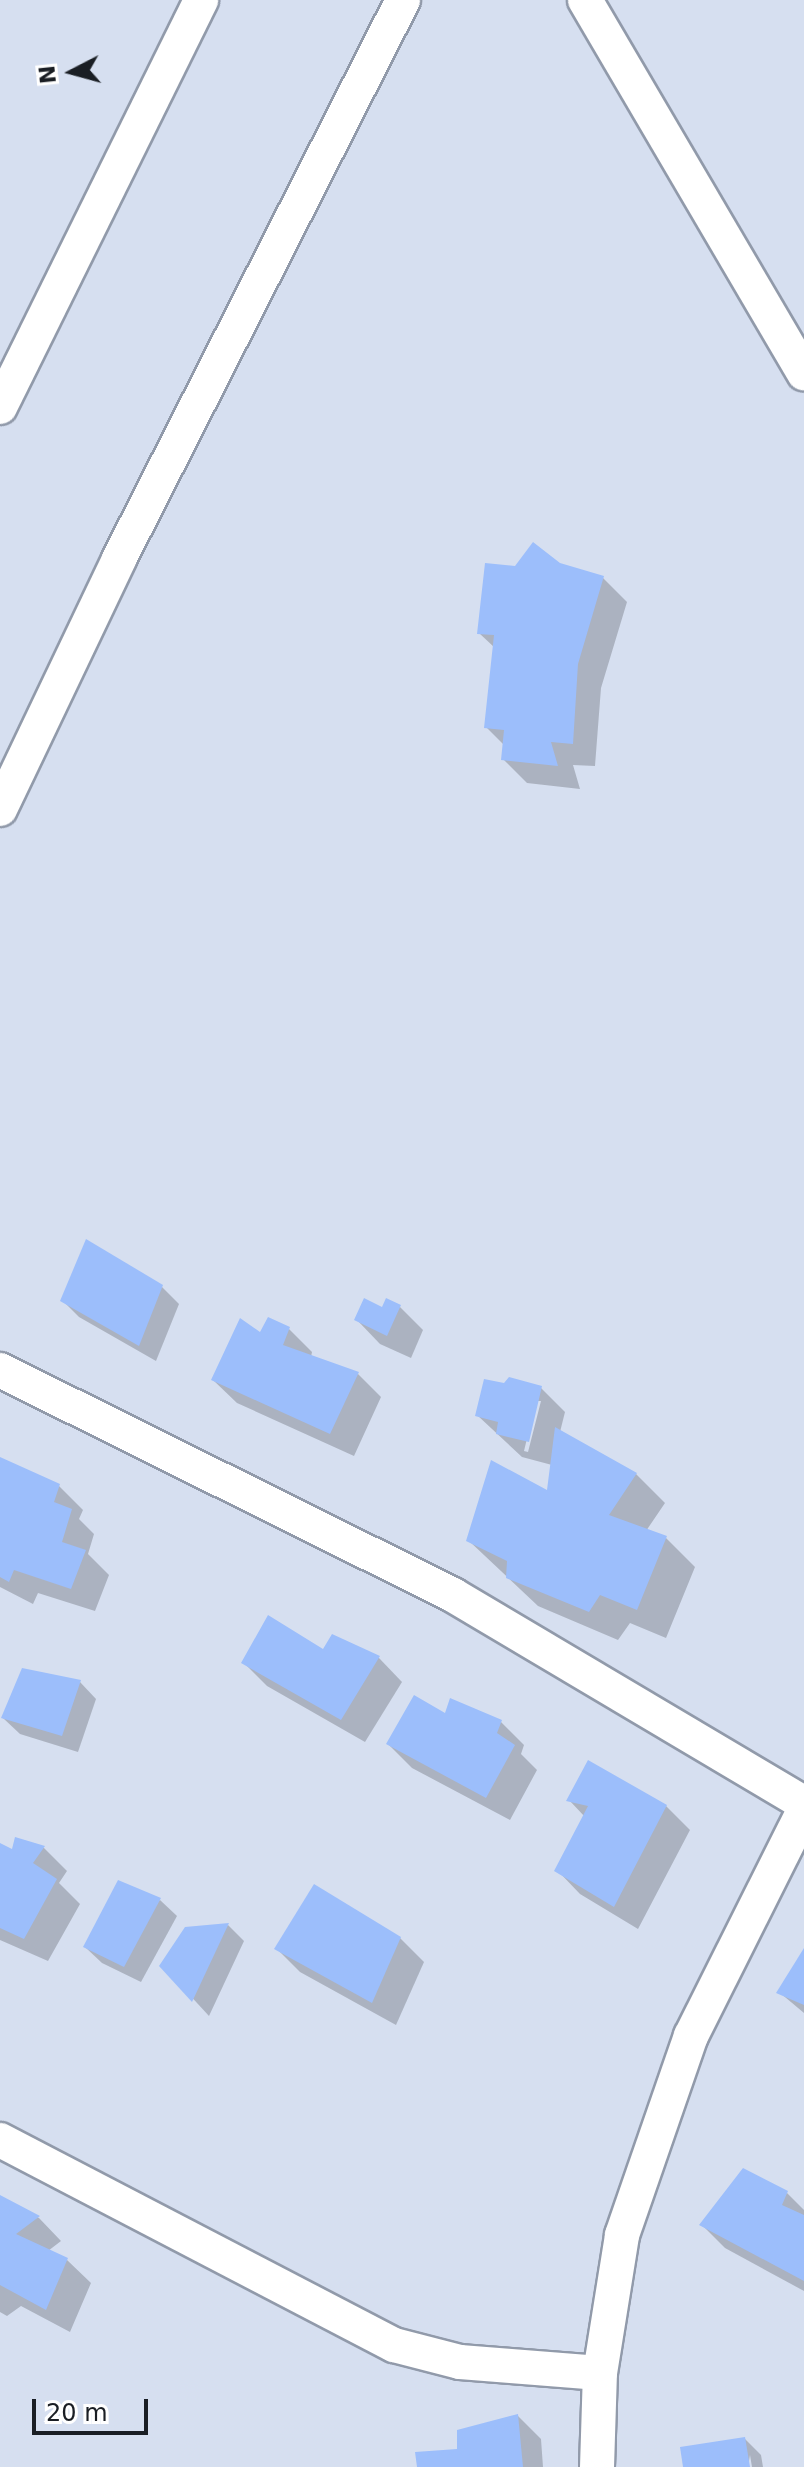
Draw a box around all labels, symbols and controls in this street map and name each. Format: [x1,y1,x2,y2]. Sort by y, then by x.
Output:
north arrow [32,32,112,112]
text: N [34,64,61,85]
scale bar [36,2383,152,2433]
text: 20 m [46,2399,108,2427]

